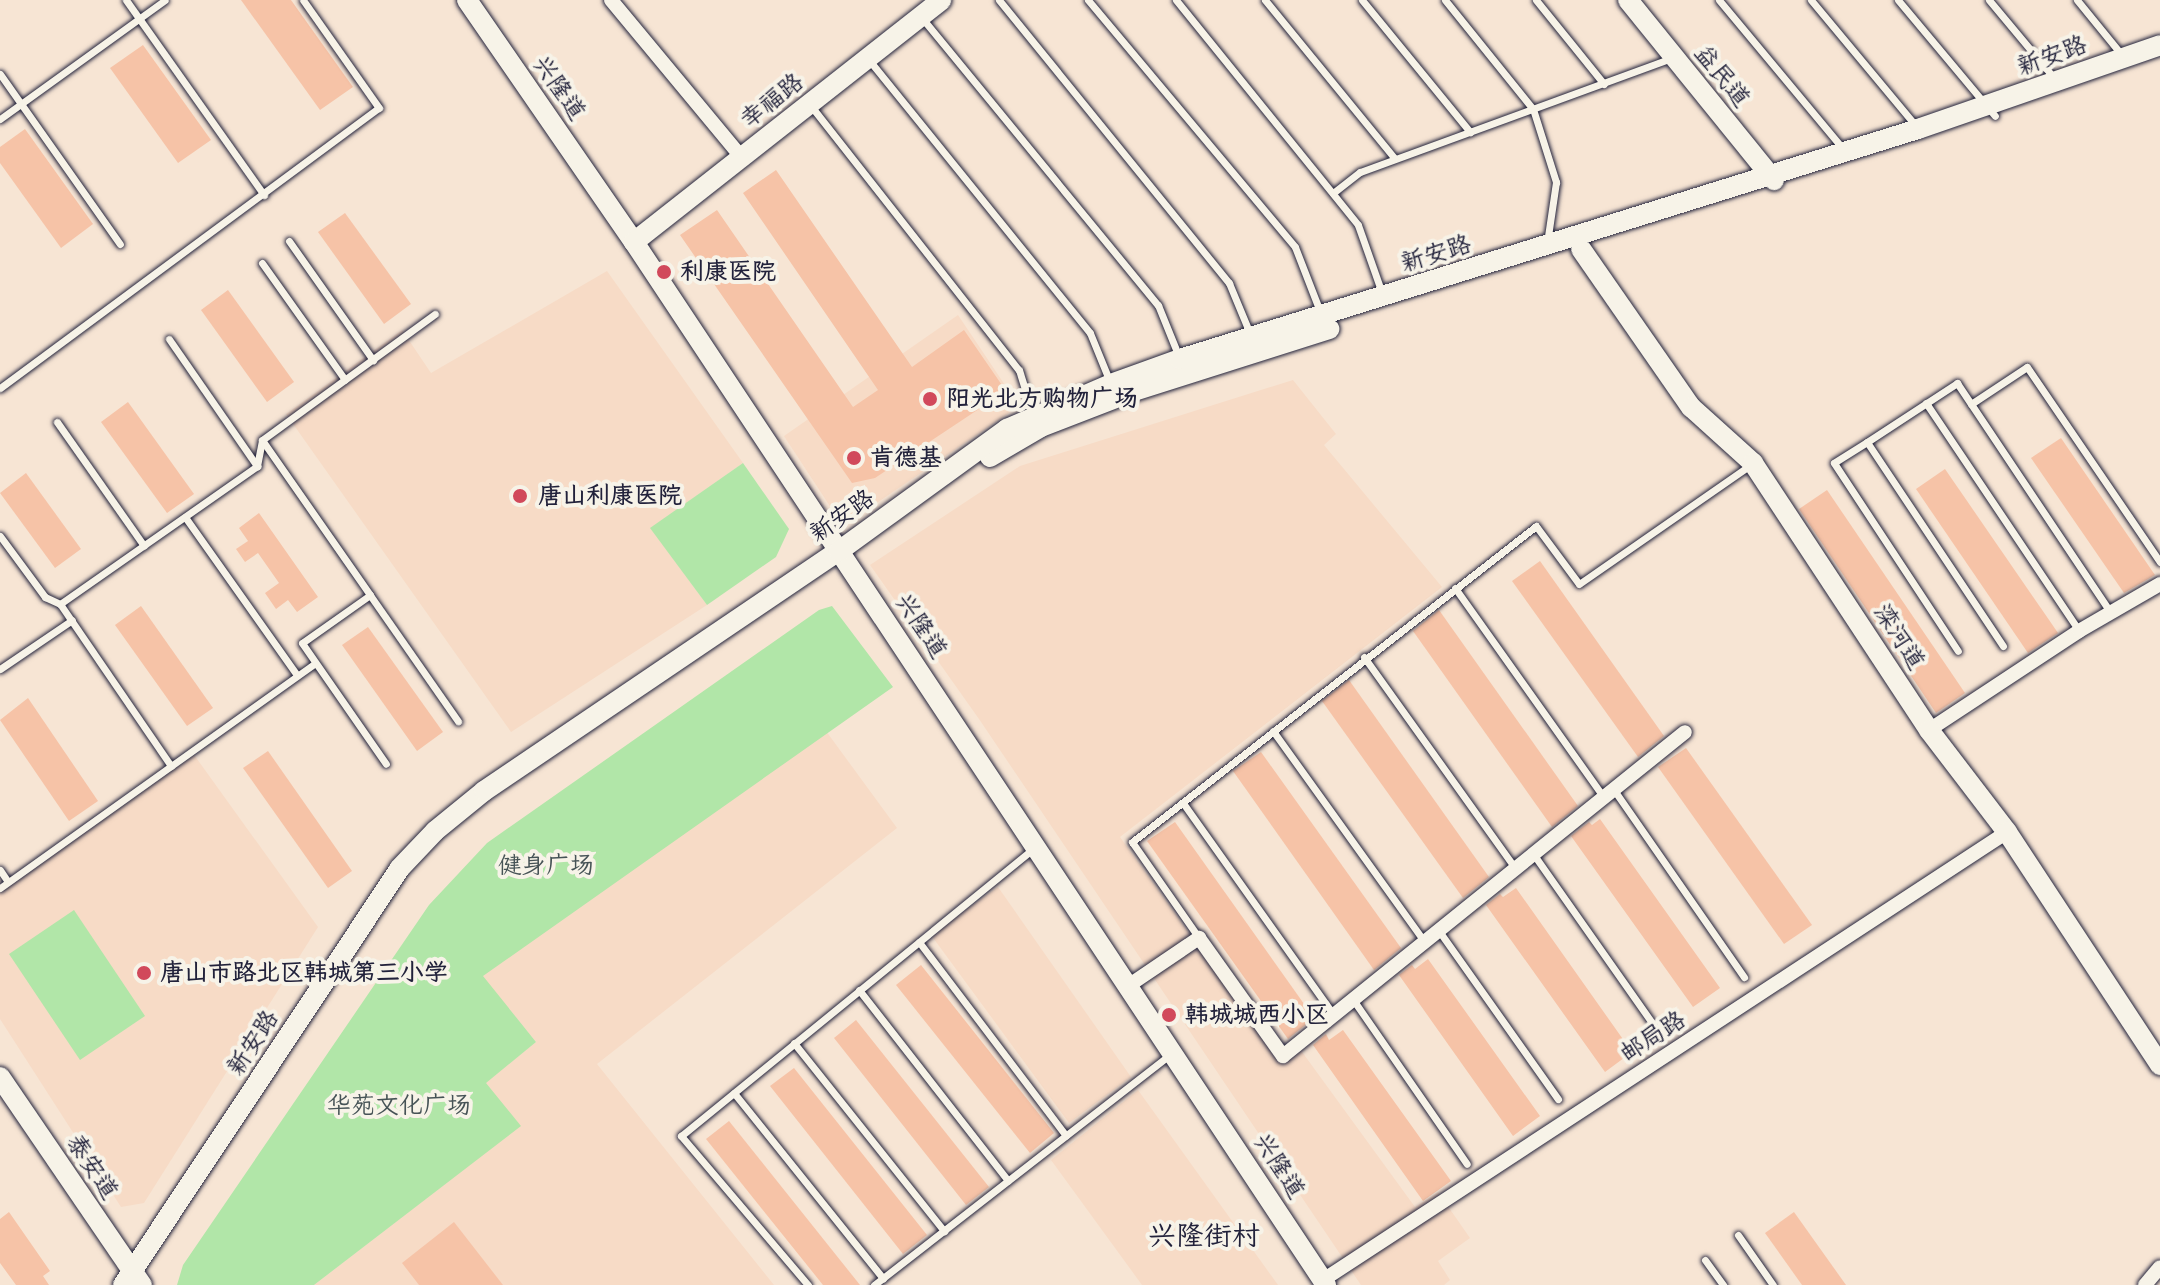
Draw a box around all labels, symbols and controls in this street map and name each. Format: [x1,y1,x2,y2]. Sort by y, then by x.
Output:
street label: 新安路 [2013,30,2091,82]
street label: 益民道 [1688,39,1756,113]
street label: 兴隆道 [527,50,591,126]
street label: 幸福路 [735,67,809,135]
street label: 新安路 [1397,230,1475,278]
place label: 利康医院 [680,258,776,286]
marker: 利康医院 [655,263,673,281]
place label: 阳光北方购物广场 [946,385,1138,413]
marker: 阳光北方购物广场 [921,390,939,408]
place label: 肯德基 [870,444,942,472]
marker: 肯德基 [845,449,863,467]
place label: 唐山利康医院 [538,482,682,510]
street label: 新安路 [804,484,880,548]
marker: 唐山利康医院 [509,485,531,507]
street label: 兴隆道 [889,588,953,664]
street label: 滦河道 [1867,599,1931,675]
park label: 健身广场 [498,852,594,880]
place label: 唐山市路北区韩城第三小学 [160,959,448,987]
marker: 唐山市路北区韩城第三小学 [135,964,153,982]
place label: 韩城城西小区 [1185,1001,1329,1029]
street label: 新安路 [221,1005,285,1081]
street label: 邮局路 [1615,1005,1691,1069]
marker: 韩城城西小区 [1160,1006,1178,1024]
park label: 华苑文化广场 [327,1092,471,1120]
street label: 兴隆道 [1247,1128,1311,1204]
street label: 泰安道 [60,1129,124,1205]
district label: 兴隆街村 [1148,1220,1260,1254]

